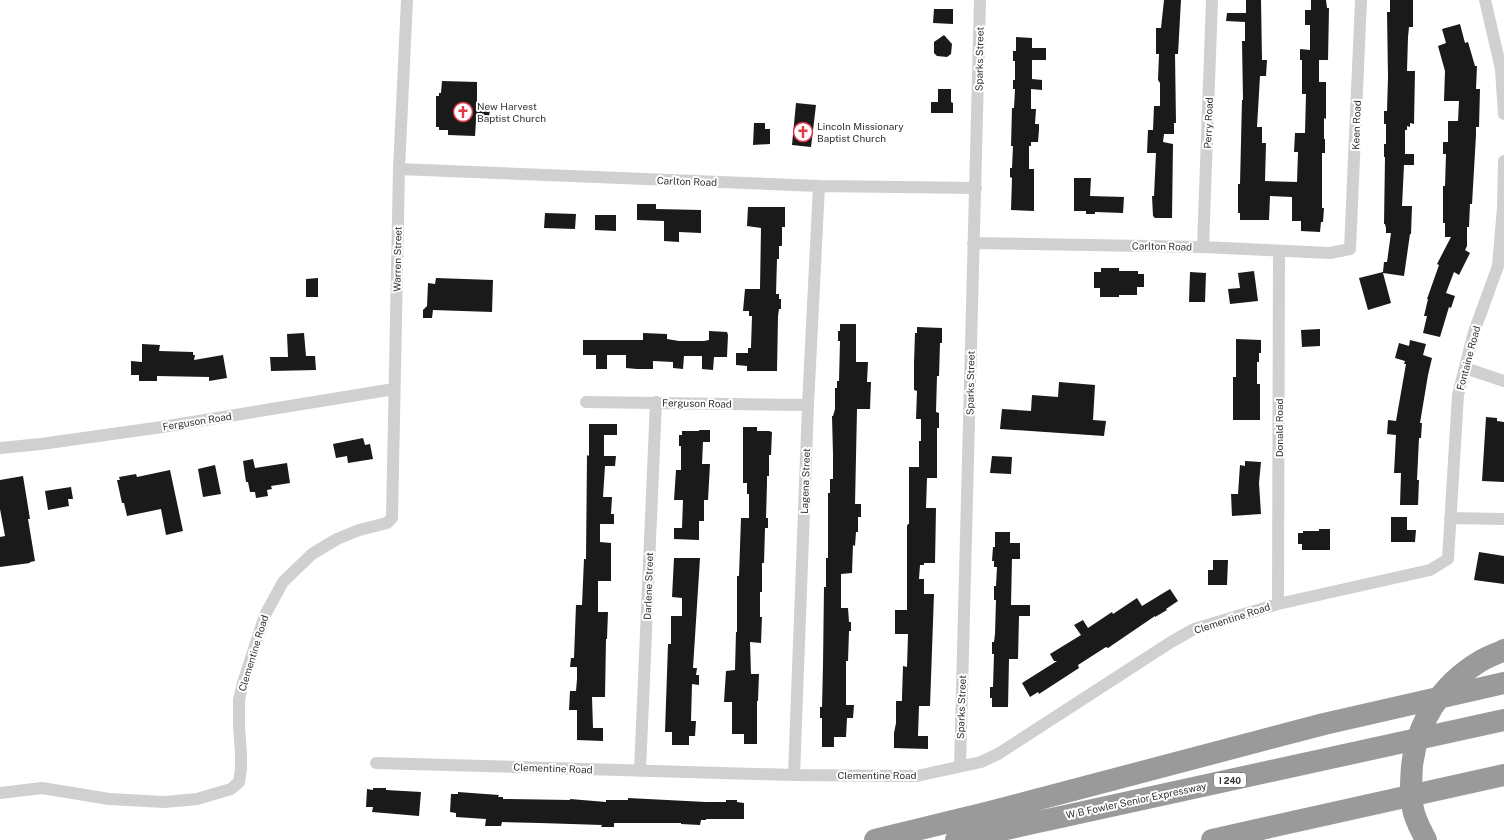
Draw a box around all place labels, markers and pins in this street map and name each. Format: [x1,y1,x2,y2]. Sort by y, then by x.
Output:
place label: New Harvest Baptist Church [477,100,546,124]
church icon: New Harvest Baptist Church [452,101,474,123]
place label: Lincoln Missionary Baptist Church [817,120,904,144]
church icon: Lincoln Missionary Baptist Church [792,121,814,143]

